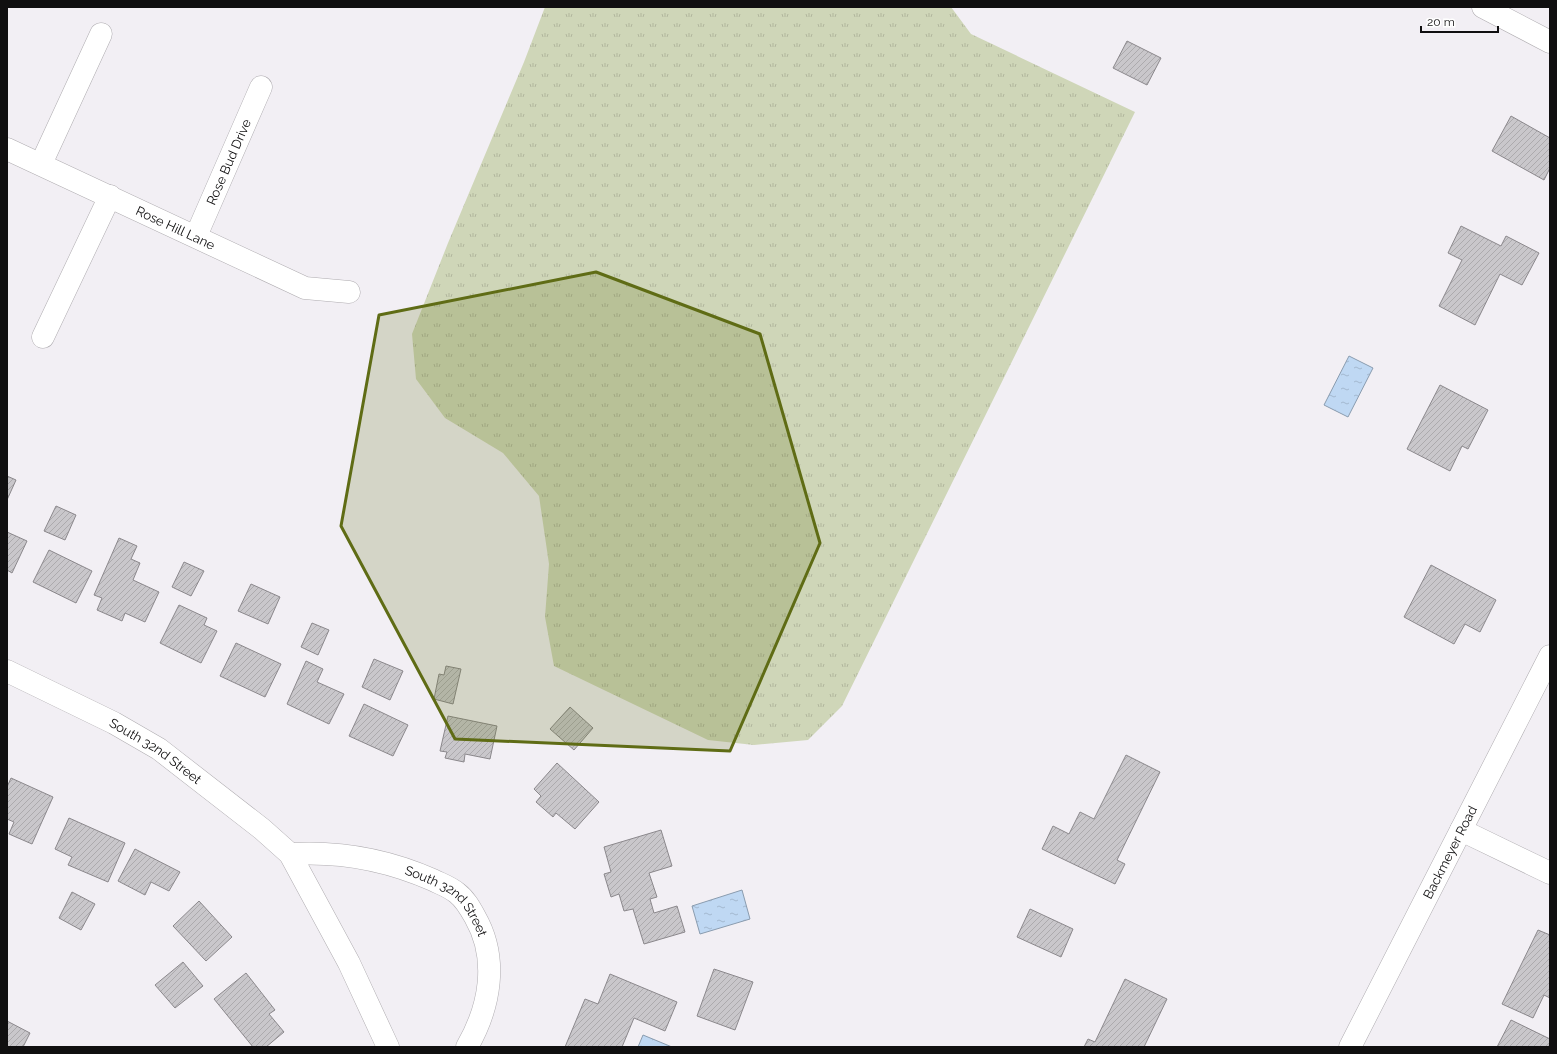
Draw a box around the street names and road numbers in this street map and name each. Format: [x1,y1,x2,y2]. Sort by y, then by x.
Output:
street label: Rose Bud Drive [203,116,254,207]
street label: Rose Hill Lane [134,203,218,253]
street label: South 32nd Street [107,715,205,787]
street label: Backmeyer Road [1420,803,1480,901]
street label: South 32nd Street [403,862,491,939]

